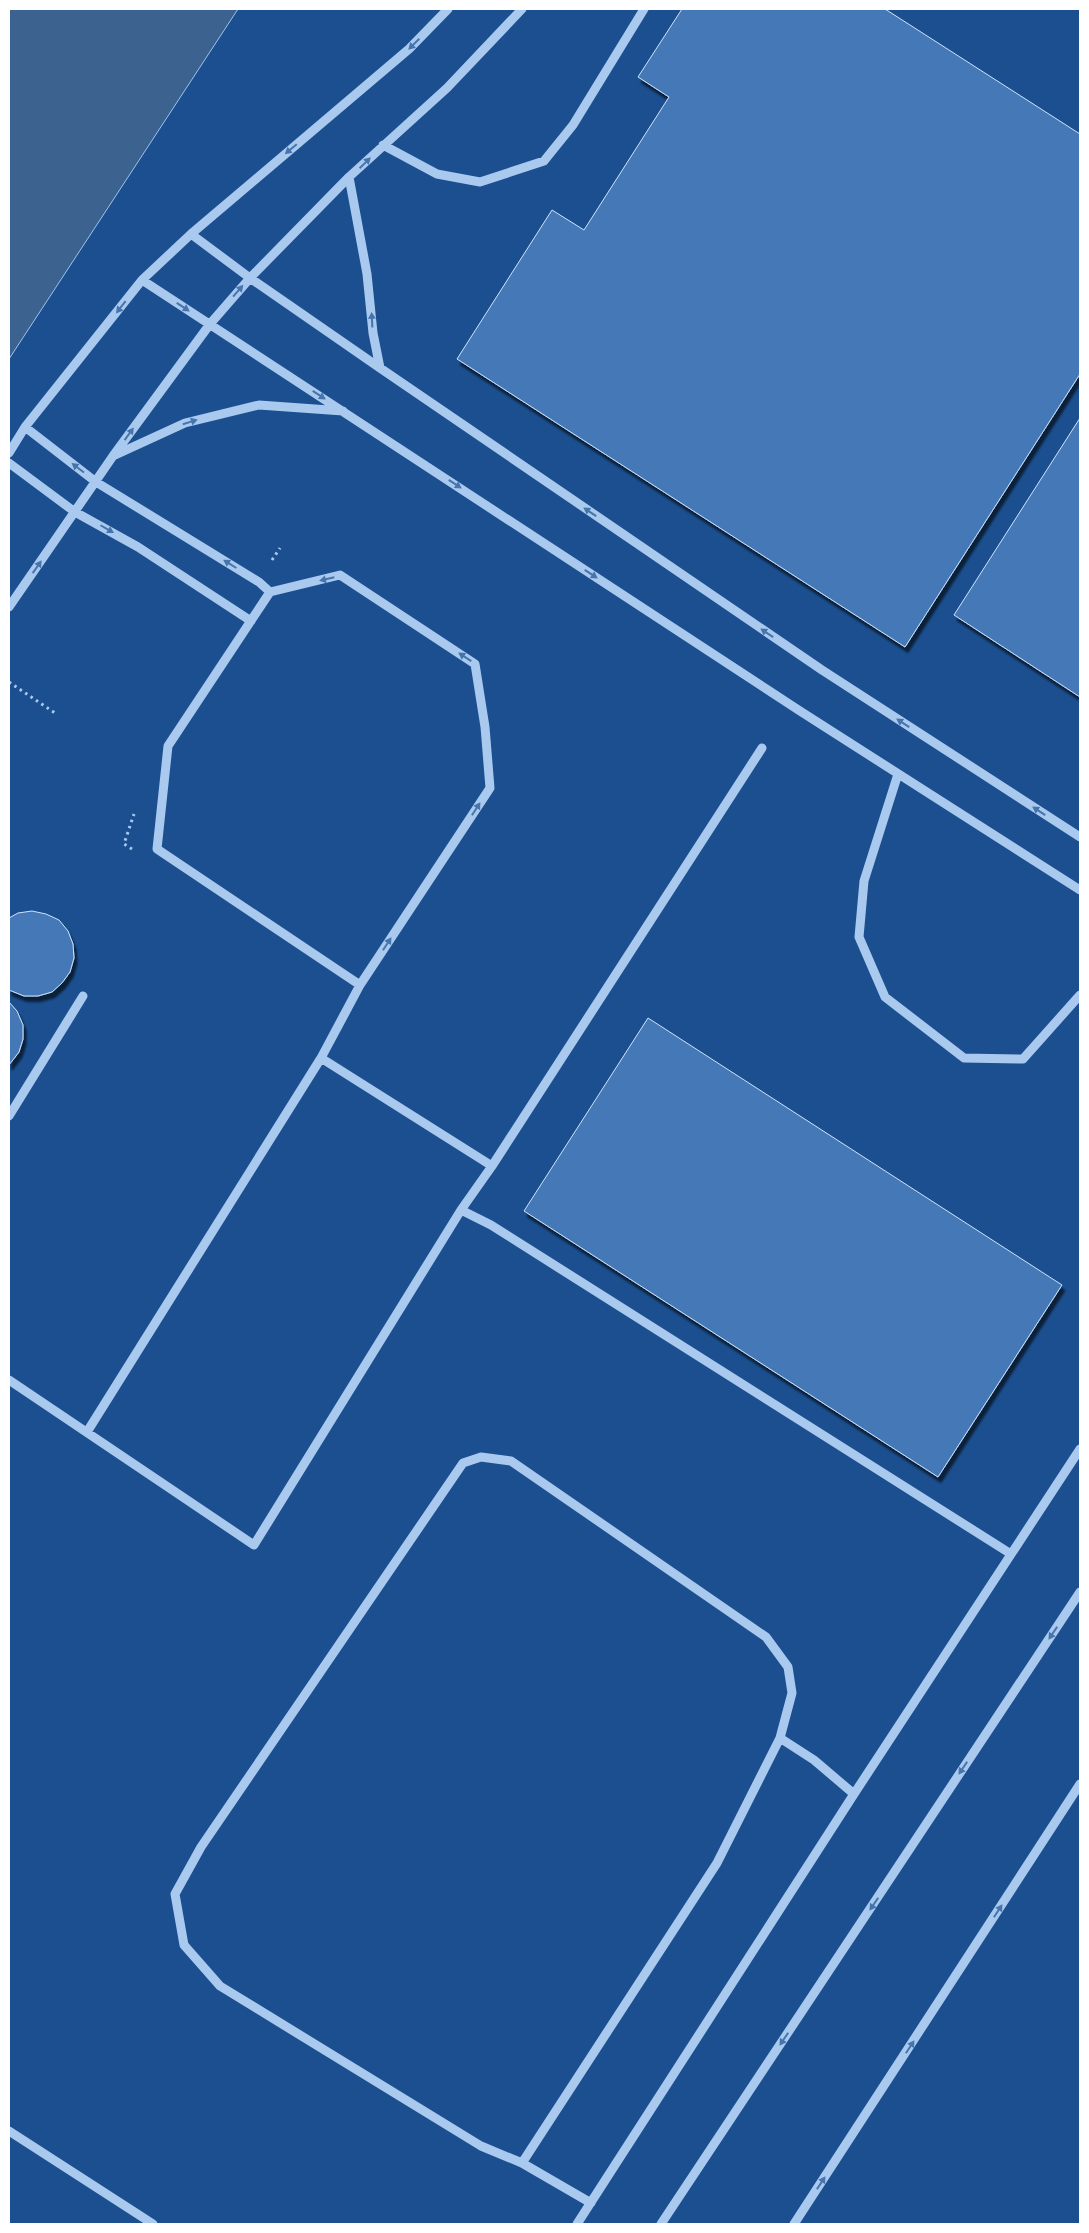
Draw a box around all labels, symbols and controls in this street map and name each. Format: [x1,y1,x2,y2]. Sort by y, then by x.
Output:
one-way arrow [408,38,420,50]
one-way arrow [284,144,297,155]
one-way arrow [358,157,370,169]
one-way arrow [233,284,244,297]
one-way arrow [115,300,126,313]
one-way arrow [176,302,190,311]
one-way arrow [368,312,376,328]
one-way arrow [313,390,326,400]
one-way arrow [182,418,197,426]
one-way arrow [124,427,134,441]
one-way arrow [72,462,85,473]
one-way arrow [448,480,462,489]
one-way arrow [583,507,597,517]
one-way arrow [100,525,113,534]
one-way arrow [224,559,237,569]
one-way arrow [32,560,42,574]
one-way arrow [584,569,598,578]
one-way arrow [319,575,334,583]
one-way arrow [761,628,774,638]
one-way arrow [458,652,471,662]
one-way arrow [896,718,910,727]
one-way arrow [472,802,481,815]
one-way arrow [1033,806,1046,816]
one-way arrow [382,938,392,951]
one-way arrow [1048,1626,1058,1640]
one-way arrow [959,1762,968,1775]
one-way arrow [869,1897,878,1910]
one-way arrow [994,1904,1003,1918]
one-way arrow [779,2032,789,2046]
one-way arrow [905,2041,915,2054]
one-way arrow [816,2177,826,2190]

